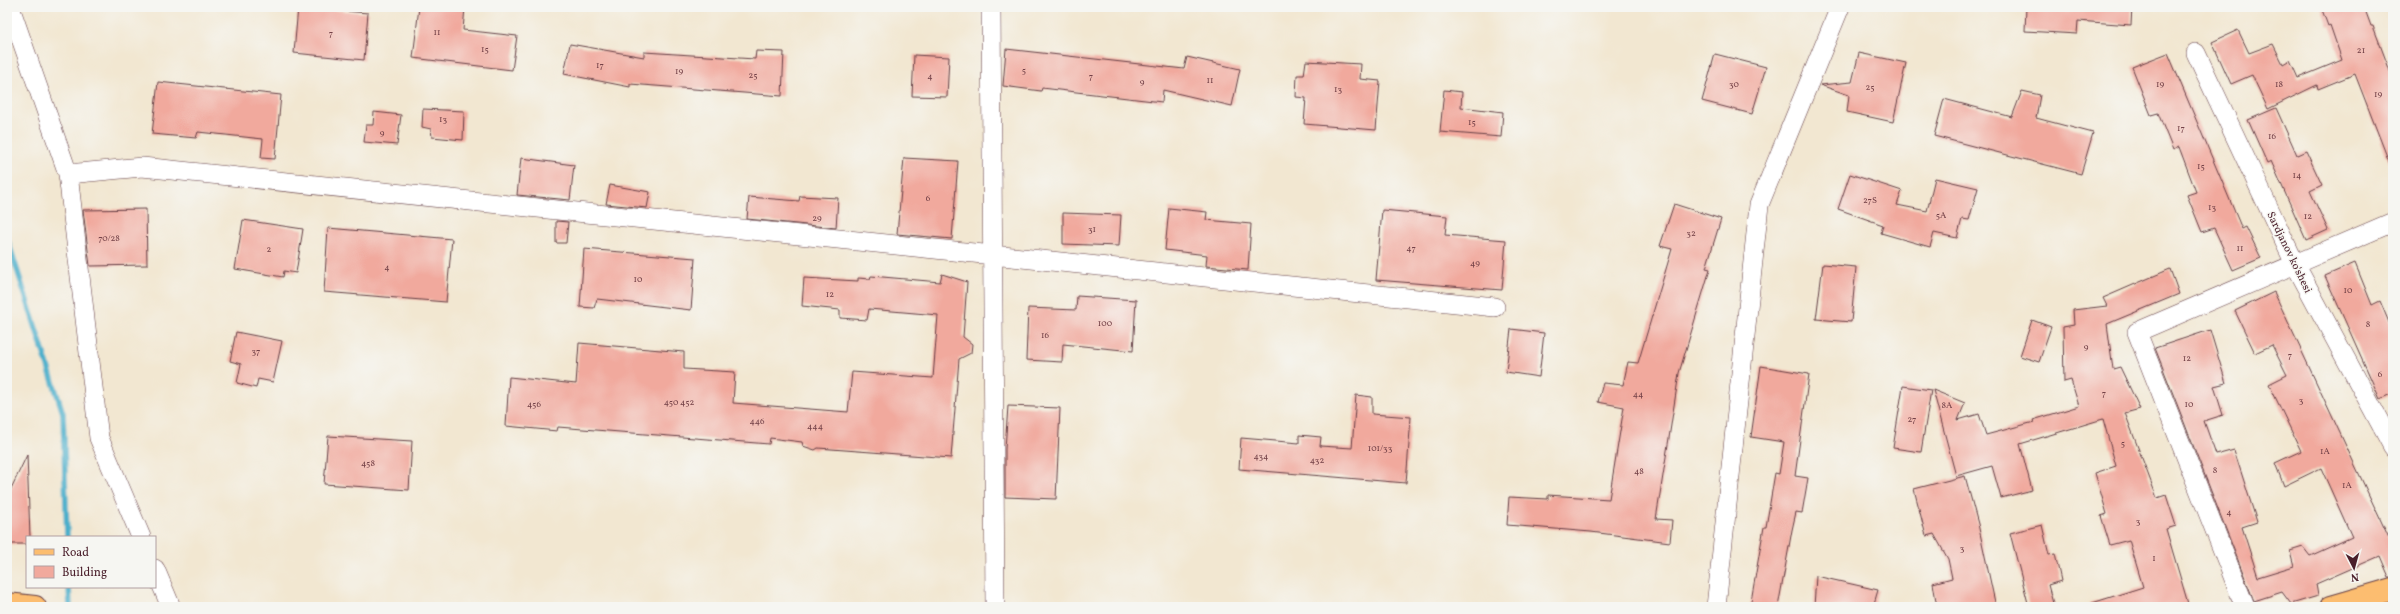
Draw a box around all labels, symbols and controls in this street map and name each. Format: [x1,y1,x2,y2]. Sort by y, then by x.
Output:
house number: 11 [434,26,440,39]
house number: 7 [329,27,333,40]
house number: 15 [481,43,489,56]
house number: 21 [2357,44,2365,57]
house number: 17 [596,59,604,72]
house number: 5 [1022,64,1026,77]
house number: 19 [675,65,683,78]
house number: 25 [748,69,758,82]
house number: 4 [927,70,933,83]
house number: 7 [1089,70,1093,83]
house number: 11 [1207,74,1213,87]
house number: 9 [1140,76,1145,89]
house number: 30 [1729,78,1740,91]
house number: 19 [2156,78,2164,91]
house number: 18 [2275,78,2283,91]
house number: 25 [1865,81,1875,94]
house number: 13 [1334,83,1342,96]
house number: 19 [2374,88,2382,101]
house number: 13 [439,113,447,126]
house number: 15 [1468,116,1476,129]
house number: 17 [2177,122,2185,135]
house number: 9 [380,127,385,140]
house number: 16 [2268,130,2276,143]
house number: 15 [2197,160,2205,173]
house number: 14 [2293,169,2301,182]
house number: 6 [926,192,931,205]
house number: 27S [1863,194,1877,207]
house number: 13 [2208,201,2216,214]
house number: 5A [1936,209,1947,222]
street label: Sardjanov ko'shesi [2262,209,2315,296]
house number: 12 [2304,210,2312,223]
house number: 29 [812,212,822,225]
house number: 31 [1088,223,1096,236]
house number: 32 [1686,227,1696,240]
house number: 70/28 [98,232,120,245]
house number: 47 [1406,242,1416,255]
house number: 11 [2237,242,2243,255]
house number: 2 [267,243,272,256]
house number: 49 [1470,257,1480,270]
house number: 4 [384,261,390,274]
house number: 10 [634,273,643,286]
house number: 10 [2344,284,2353,297]
house number: 12 [826,288,834,301]
house number: 100 [1098,317,1113,330]
house number: 8 [2366,318,2371,331]
house number: 16 [1041,329,1049,342]
house number: 9 [2084,341,2089,354]
house number: 37 [252,345,260,358]
house number: 7 [2288,349,2292,362]
house number: 12 [2183,352,2191,365]
house number: 6 [2378,368,2383,381]
house number: 7 [2102,387,2106,400]
house number: 44 [1633,388,1643,401]
house number: 3 [2299,394,2304,407]
house number: 450 452 [664,396,695,409]
house number: 456 [527,398,541,411]
house number: 10 [2185,398,2194,411]
house number: 8A [1942,399,1953,412]
house number: 27 [1908,413,1916,426]
house number: 446 [749,415,765,428]
house number: 444 [807,420,823,433]
house number: 5 [2121,437,2125,450]
house number: 101/33 [1368,442,1393,455]
house number: 1A [2320,445,2331,458]
house number: 434 [1253,450,1269,463]
house number: 432 [1310,454,1324,467]
house number: 458 [361,457,375,470]
house number: 8 [2213,464,2218,477]
house number: 48 [1634,465,1644,478]
house number: 1A [2342,479,2353,492]
house number: 4 [2226,506,2232,519]
house number: 3 [2136,515,2141,528]
legend [26,536,156,588]
house number: 3 [1960,542,1965,555]
text: Road [62,545,89,561]
north arrow [2334,548,2374,588]
house number: 1 [2152,552,2156,565]
text: Building [62,565,107,581]
text: N [2350,569,2360,584]

